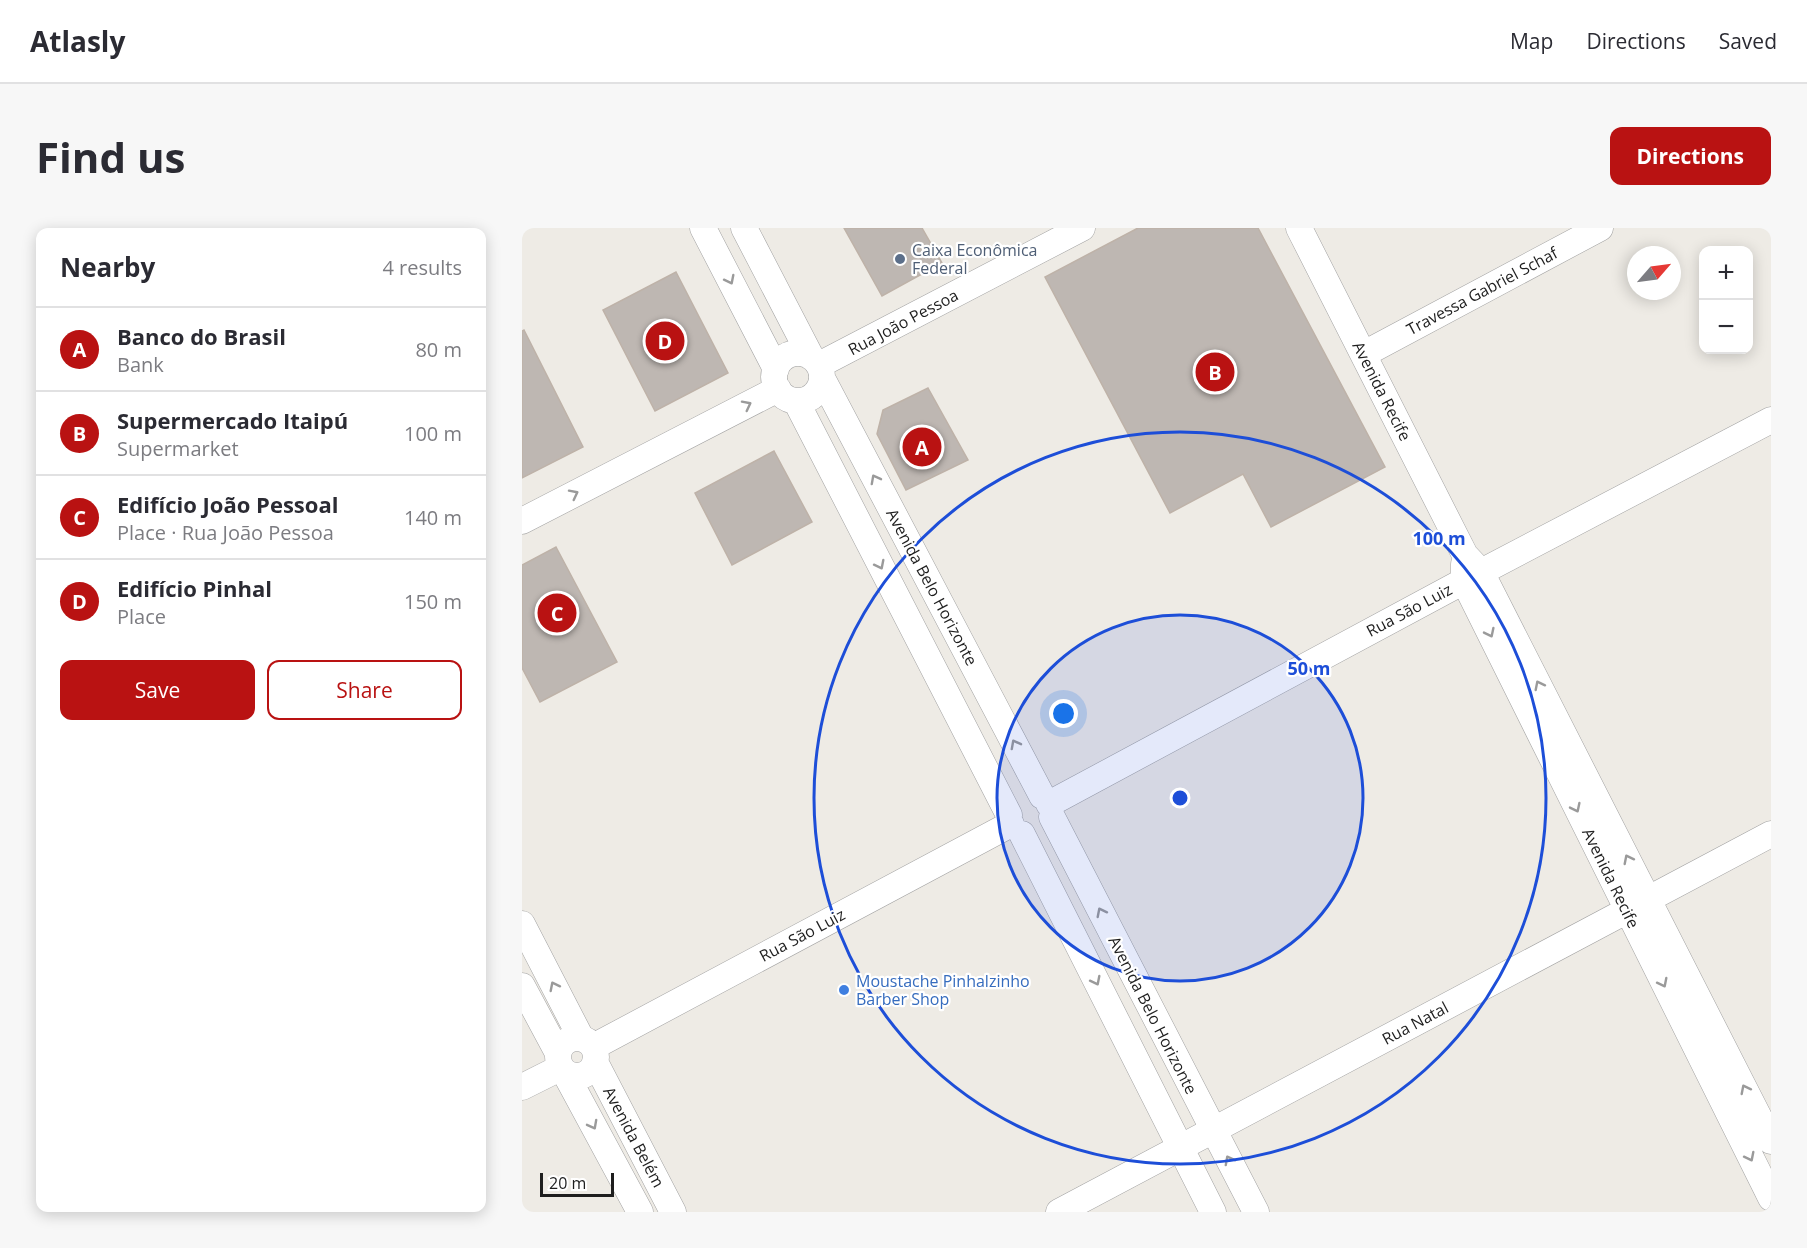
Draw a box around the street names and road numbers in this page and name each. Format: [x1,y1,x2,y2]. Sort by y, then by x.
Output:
street label: Travessa Gabriel Schaf [1403,241,1563,340]
street label: Rua João Pessoa [844,284,962,360]
street label: Avenida Recife [1348,338,1416,444]
street label: Avenida Belo Horizonte [881,505,983,669]
street label: Rua São Luiz [1362,578,1456,642]
street label: Avenida Recife [1577,824,1645,932]
street label: Rua São Luiz [755,903,849,967]
street label: Avenida Belo Horizonte [1104,932,1202,1098]
street label: Rua Natal [1378,996,1452,1050]
street label: Avenida Belém [598,1083,670,1191]

